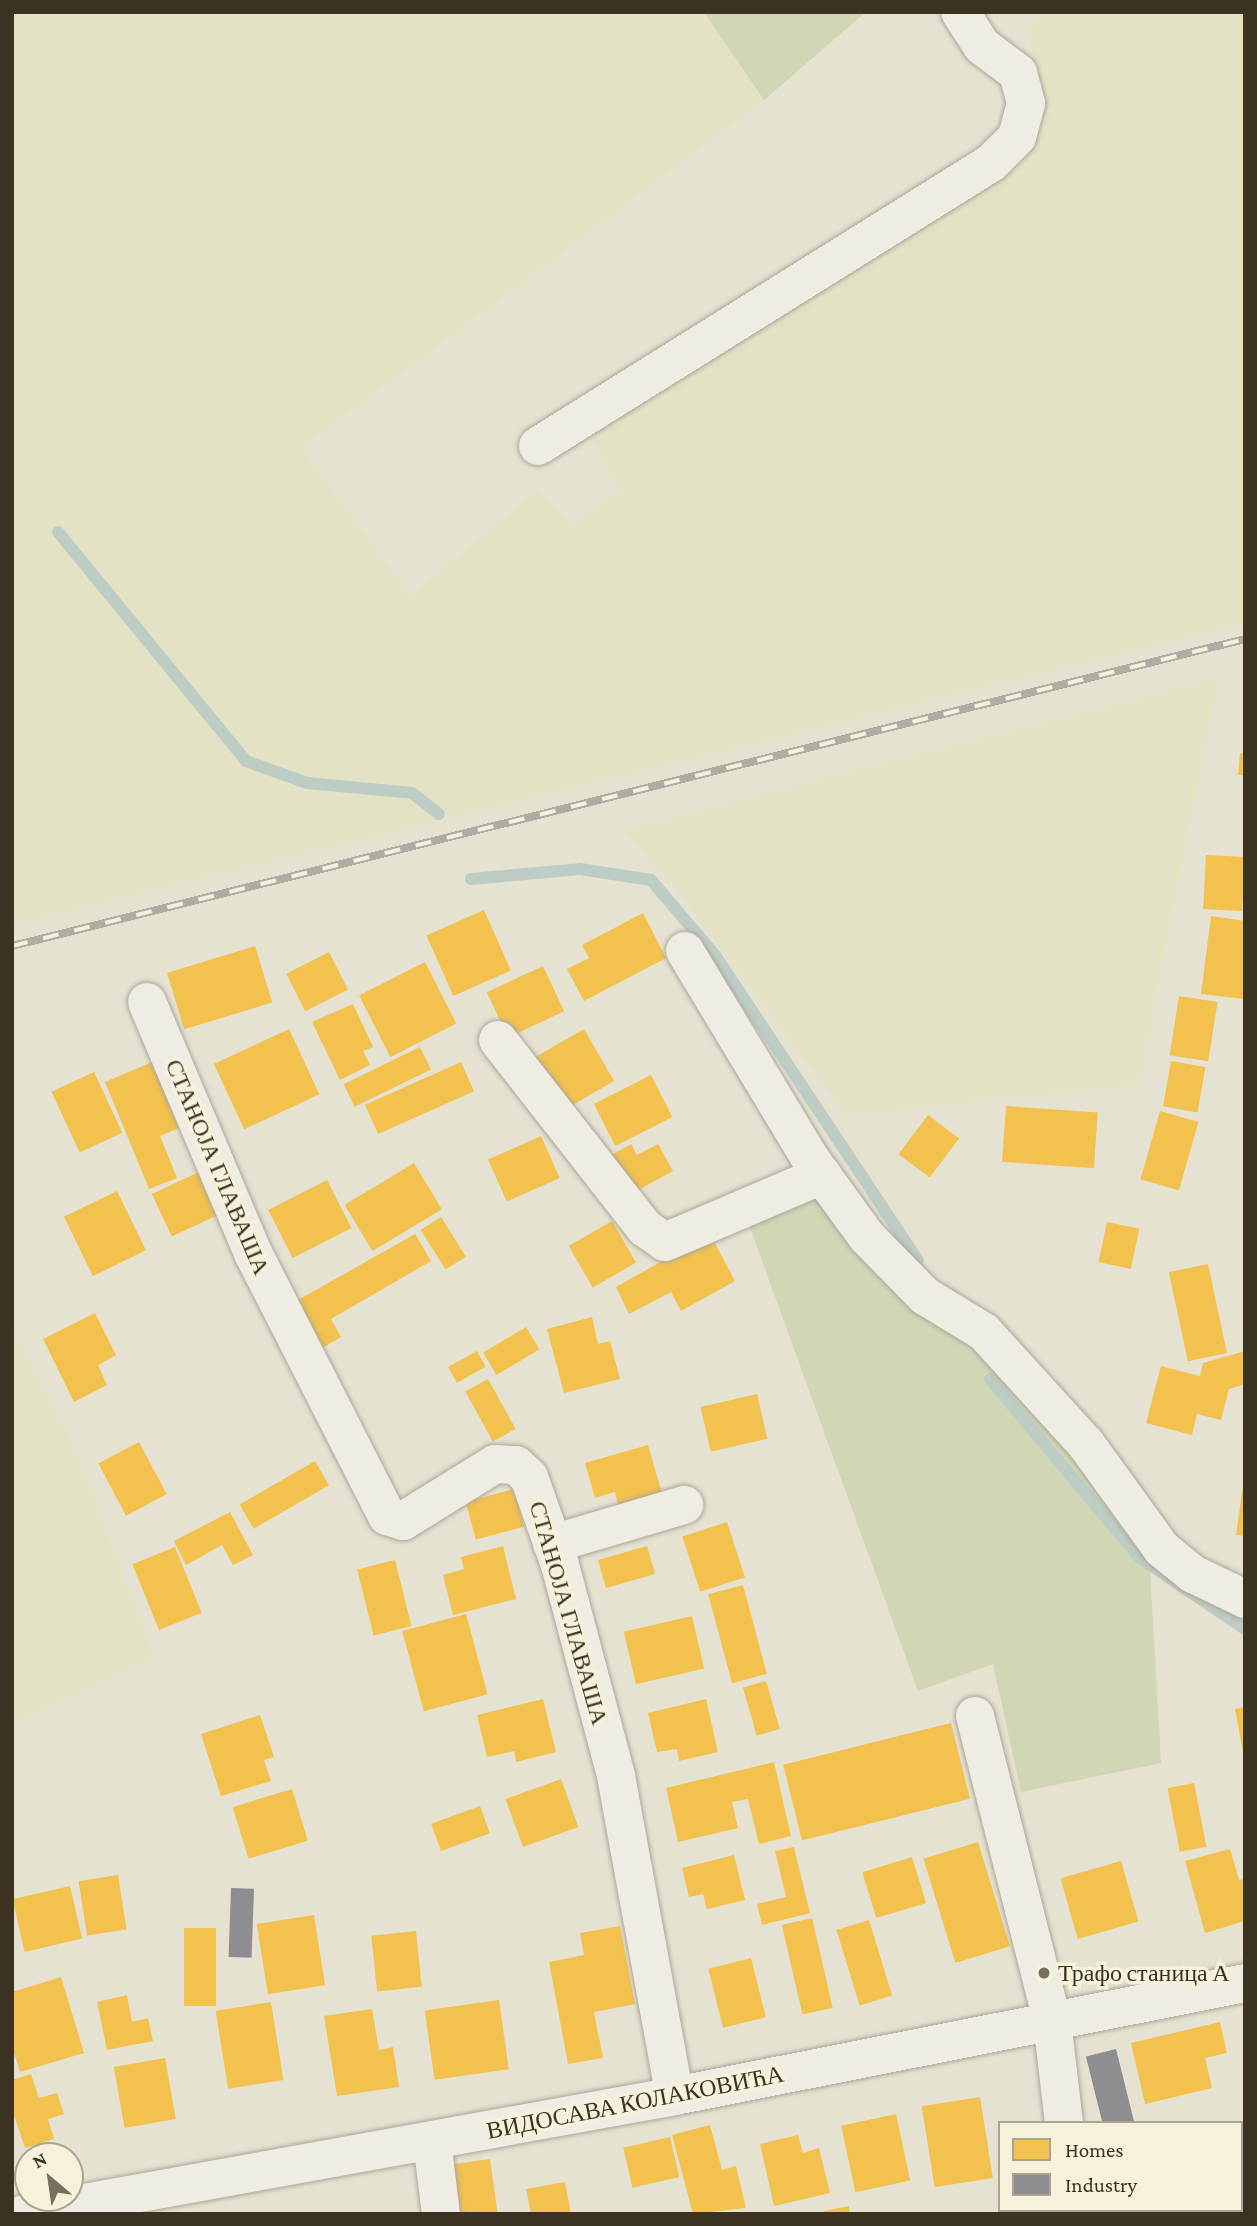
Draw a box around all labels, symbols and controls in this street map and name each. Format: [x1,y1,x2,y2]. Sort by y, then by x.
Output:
street label: СТАНОЈА ГЛАВАША [159,1055,277,1279]
street label: СТАНОЈА ГЛАВАША [523,1498,615,1728]
place label: Трафо станица А [1058,1959,1230,1987]
marker: Трафо станица А [1036,1965,1052,1981]
street label: ВИДОСАВА КОЛАКОВИЋА [484,2059,786,2145]
legend [998,2121,1243,2212]
text: Homes [1065,2138,1124,2162]
north arrow [14,2142,84,2212]
text: N [29,2148,50,2172]
text: Industry [1065,2173,1137,2197]

